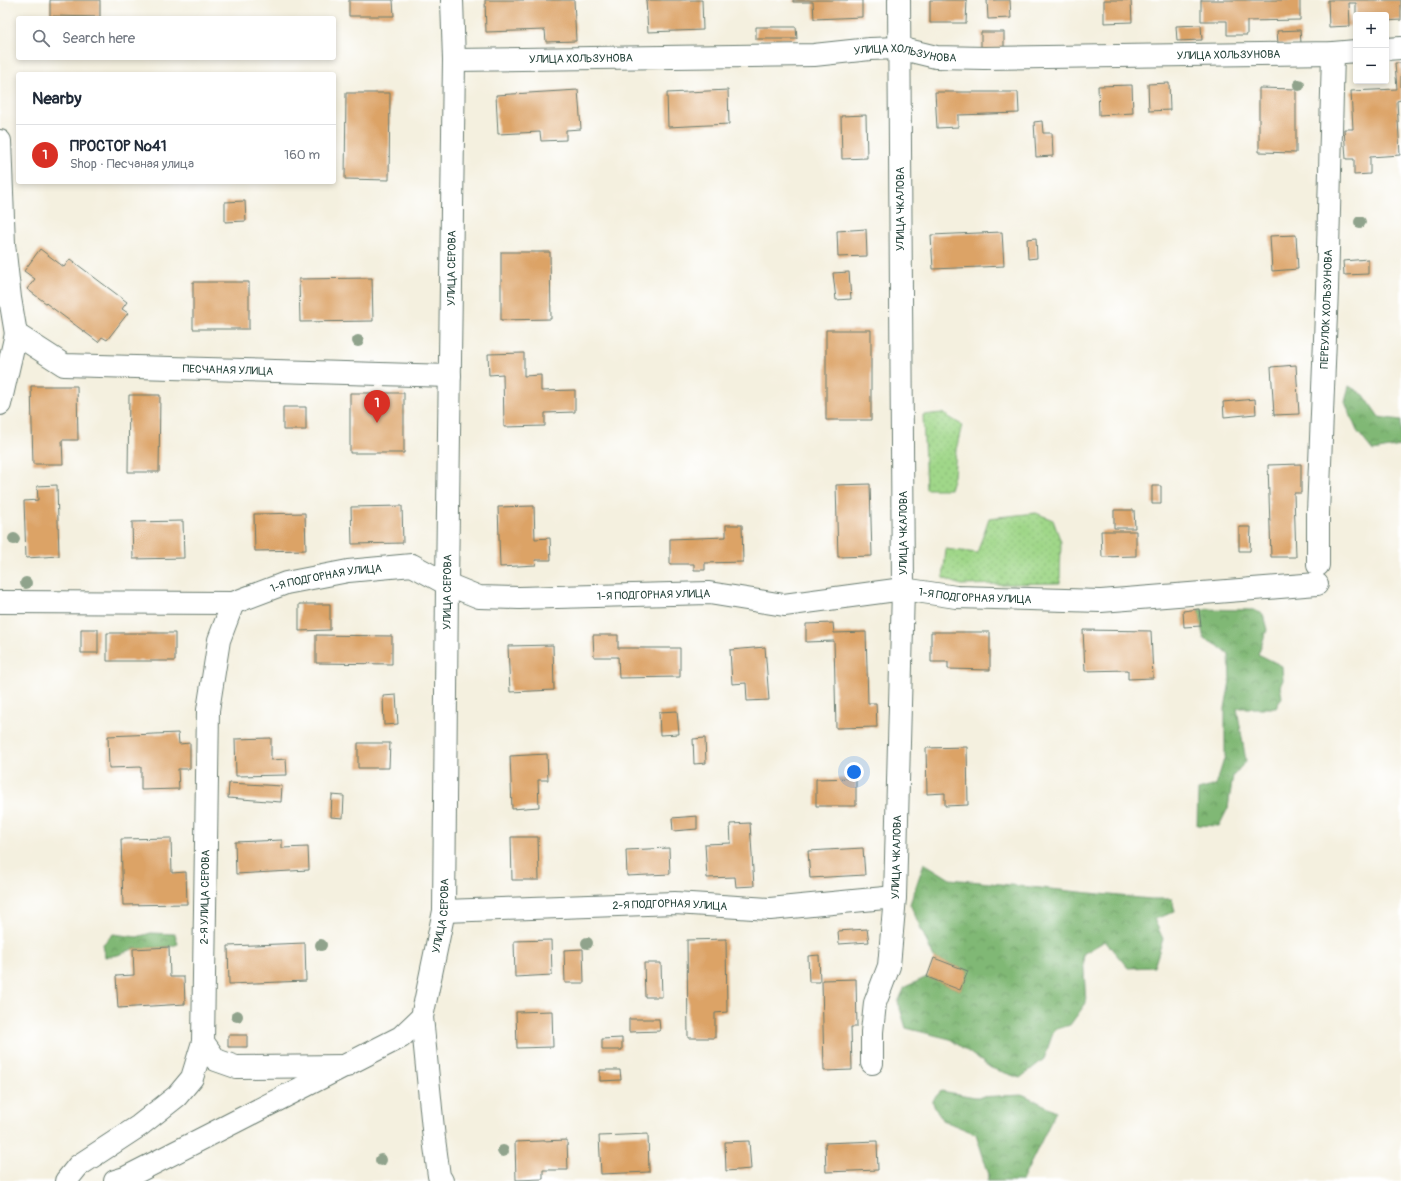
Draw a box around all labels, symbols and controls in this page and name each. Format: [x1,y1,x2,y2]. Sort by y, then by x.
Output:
map controls [1353,12,1389,84]
button: + [1353,12,1389,48]
search box [16,16,336,60]
icon: search [30,27,52,49]
text: Search here [62,29,135,48]
street label: УЛИЦА ХОЛЬЗУНОВА [853,41,957,64]
street label: УЛИЦА ХОЛЬЗУНОВА [1176,47,1281,62]
button: − [1353,48,1389,84]
street label: УЛИЦА ХОЛЬЗУНОВА [529,51,633,65]
text: Nearby [32,88,81,109]
text: ПРОСТОР №41 [70,137,167,156]
text: 1 [42,147,48,163]
text: 160 m [284,147,320,163]
text: Shop · Песчаная улица [70,156,194,172]
street label: УЛИЦА ЧКАЛОВА [894,167,907,251]
street label: УЛИЦА СЕРОВА [444,230,458,306]
street label: ПЕРЕУЛОК ХОЛЬЗУНОВА [1317,249,1334,369]
street label: ПЕСЧАНАЯ УЛИЦА [182,362,273,377]
pin: 1 [364,390,390,423]
street label: УЛИЦА ЧКАЛОВА [897,491,910,575]
street label: УЛИЦА СЕРОВА [440,554,454,630]
street label: 1-Я ПОДГОРНАЯ УЛИЦА [268,561,382,595]
street label: 1-Я ПОДГОРНАЯ УЛИЦА [918,585,1032,606]
street label: 1-Я ПОДГОРНАЯ УЛИЦА [597,586,710,602]
your location [844,762,864,782]
street label: УЛИЦА ЧКАЛОВА [888,815,904,899]
street label: 2-Я УЛИЦА СЕРОВА [198,849,212,945]
street label: УЛИЦА СЕРОВА [429,878,451,954]
street label: 2-Я ПОДГОРНАЯ УЛИЦА [612,896,728,913]

